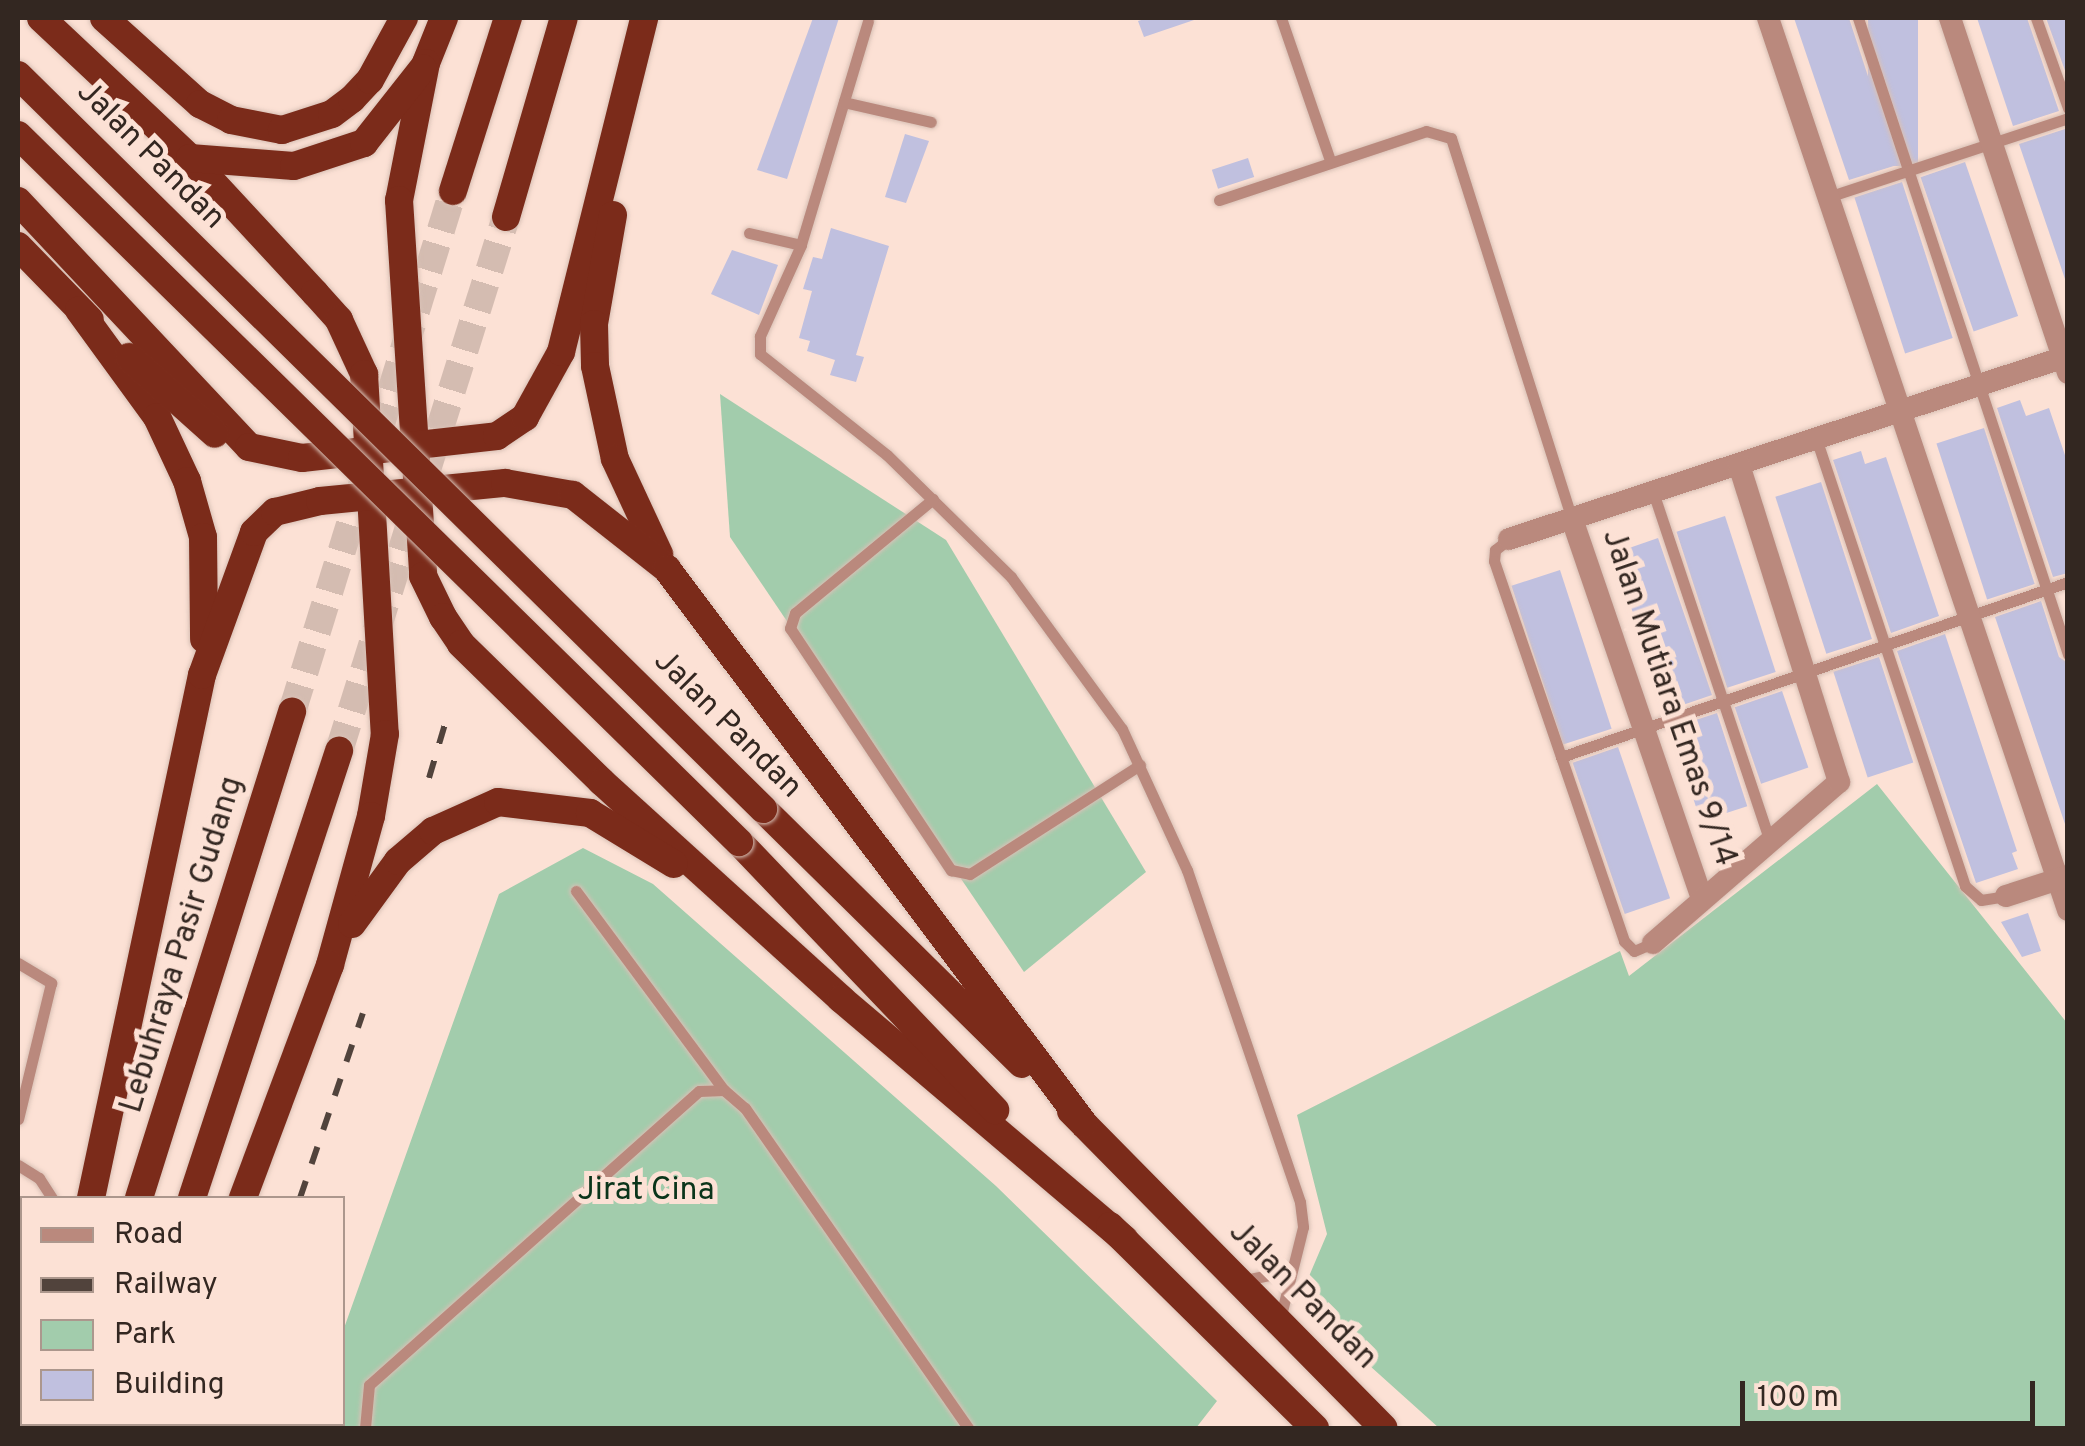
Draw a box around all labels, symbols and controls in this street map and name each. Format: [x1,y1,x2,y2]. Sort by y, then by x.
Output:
street label: Jalan Pandan [68,74,232,238]
street label: Jalan Mutiara Emas 9/14 [1592,524,1744,872]
street label: Jalan Pandan [645,643,809,807]
street label: Lebuhraya Pasir Gudang [113,772,253,1118]
park label: Jirat Cina [577,1172,715,1210]
legend [20,1196,345,1426]
street label: Jalan Pandan [1220,1214,1384,1378]
text: Road [114,1217,183,1254]
text: Railway [114,1267,218,1304]
text: Park [114,1317,176,1354]
scale bar [1745,1361,2040,1423]
text: Building [114,1367,225,1404]
text: 100 m [1757,1380,1839,1417]

